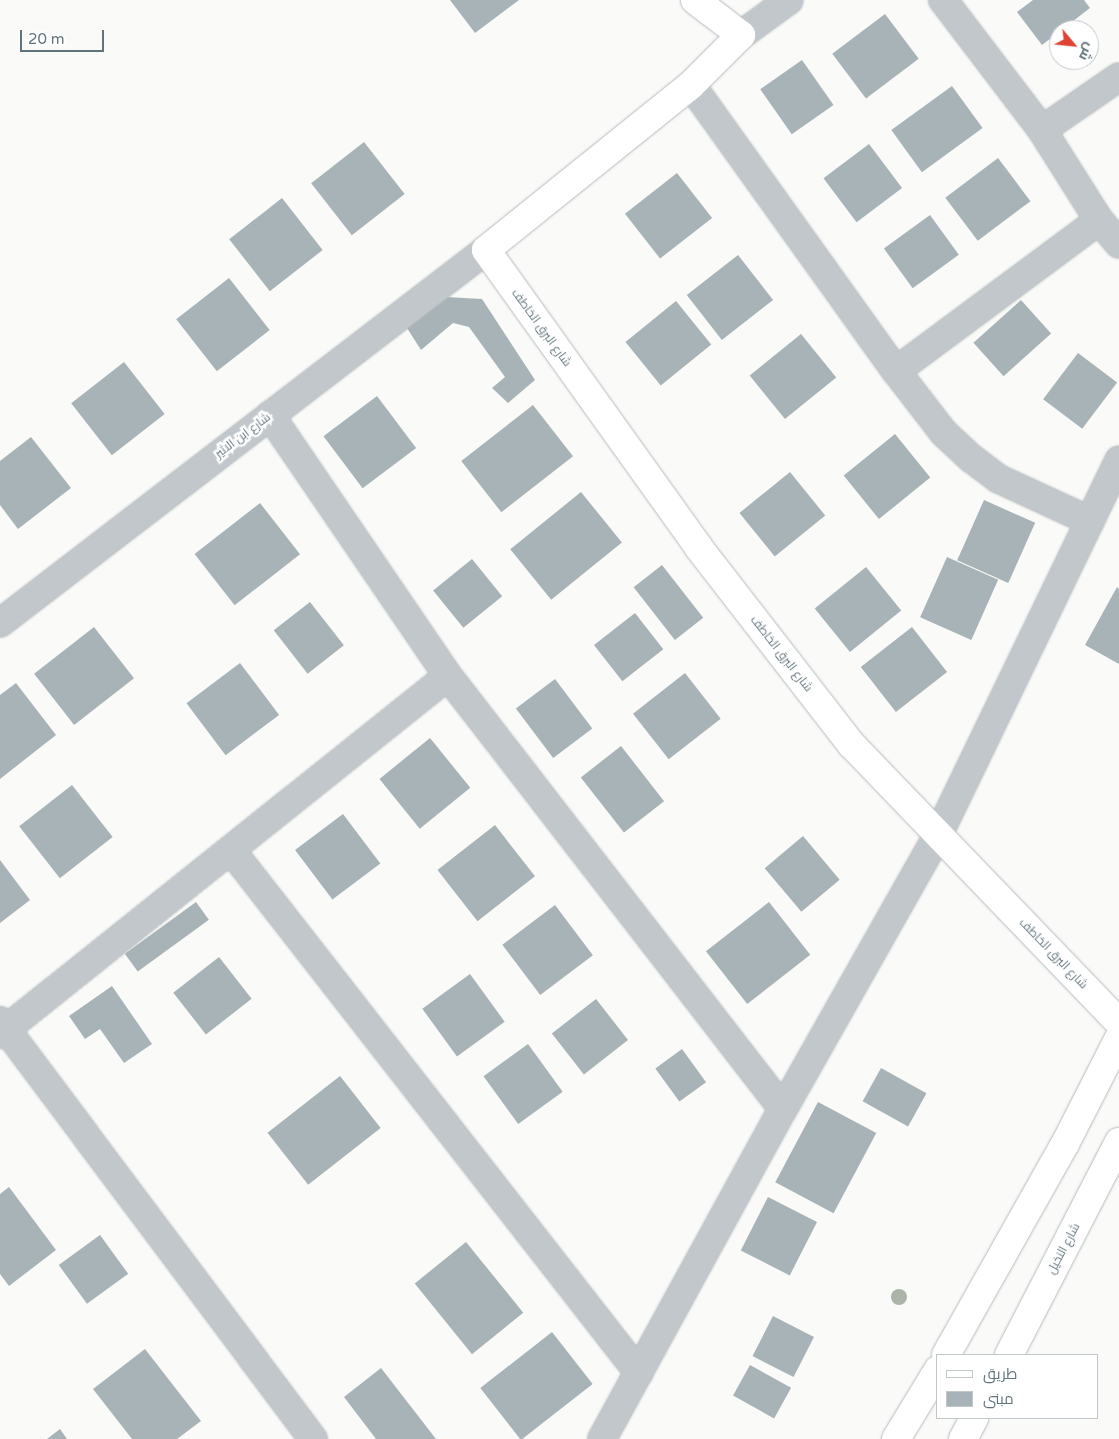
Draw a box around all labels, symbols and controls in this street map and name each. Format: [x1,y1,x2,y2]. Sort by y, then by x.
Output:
scale bar [22,20,106,52]
north arrow [1049,20,1099,70]
text: 20 m [28,30,65,48]
text: ش [1075,40,1099,64]
street label: شارع البرق الخاطف [508,286,574,370]
street label: شارع ابن الاثير [212,411,274,461]
street label: شارع البرق الخاطف [747,613,815,695]
street label: شارع البرق الخاطف [1016,916,1090,992]
street label: شارع النخيل [1045,1221,1083,1277]
legend [936,1354,1099,1419]
text: طريق [983,1365,1017,1383]
text: مبنى [983,1390,1014,1408]

